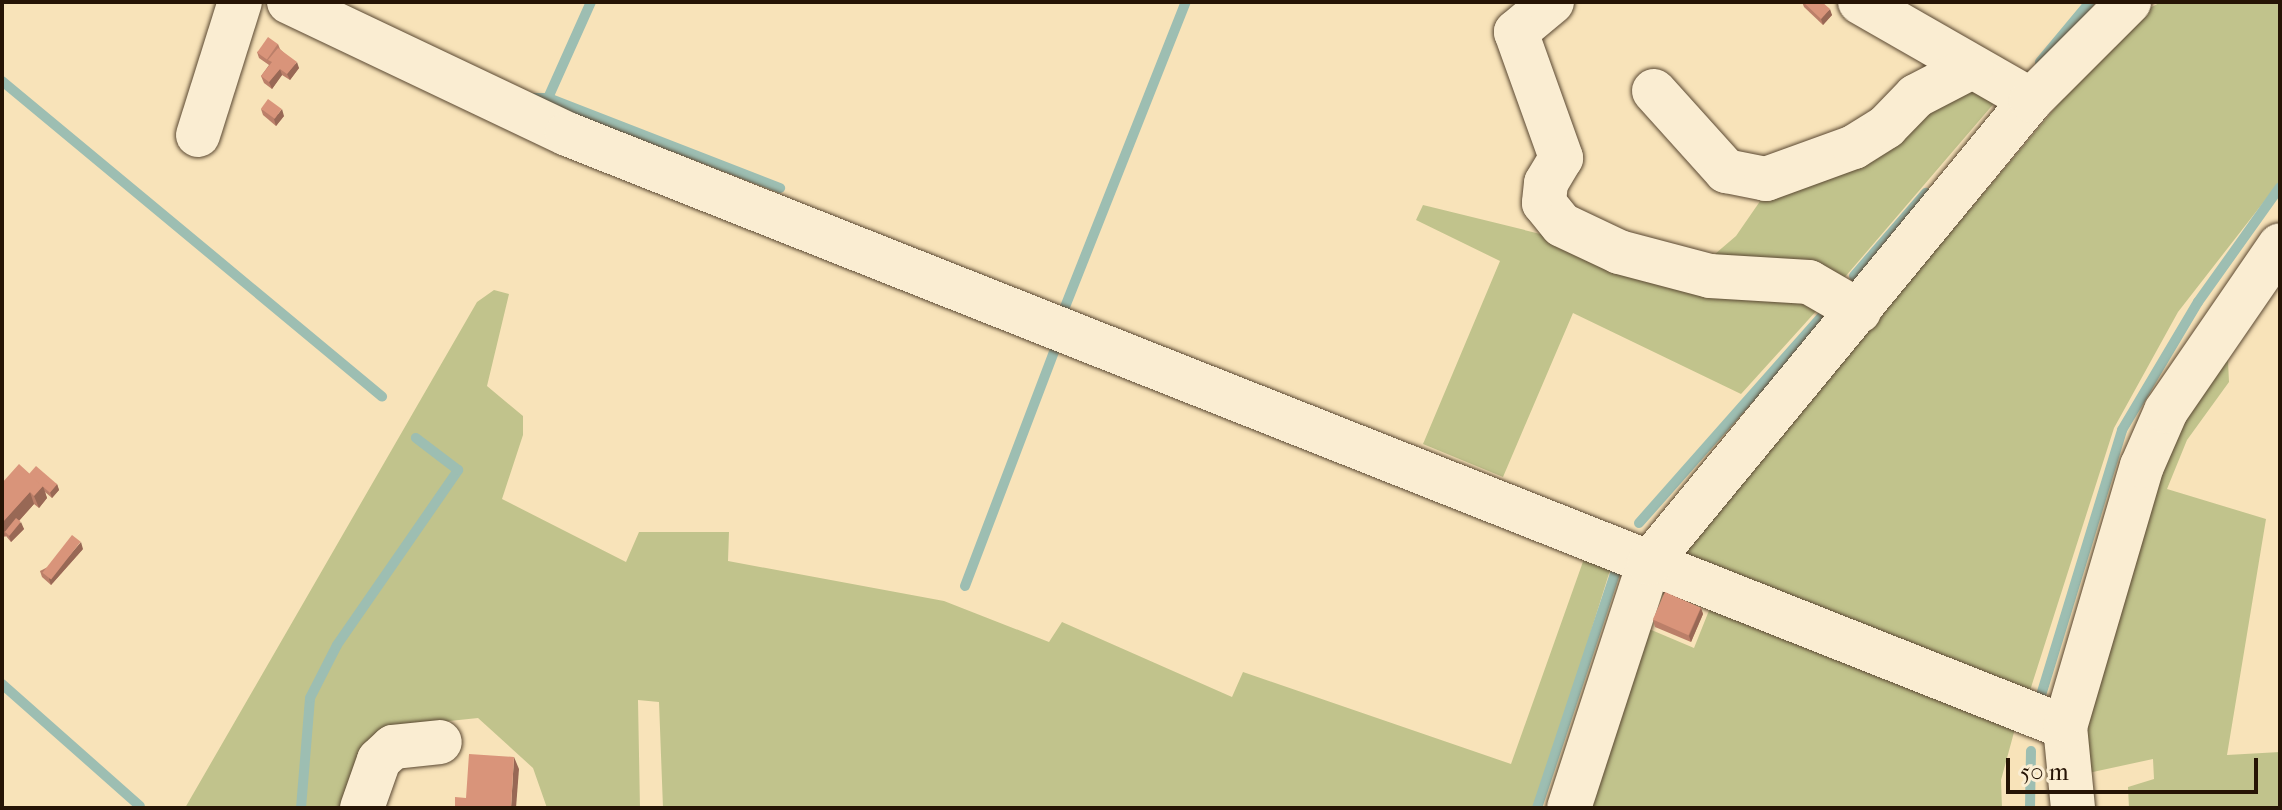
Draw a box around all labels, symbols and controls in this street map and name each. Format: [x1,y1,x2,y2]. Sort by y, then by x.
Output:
scale bar [2010,742,2262,792]
text: 50 m [2020,758,2069,786]

